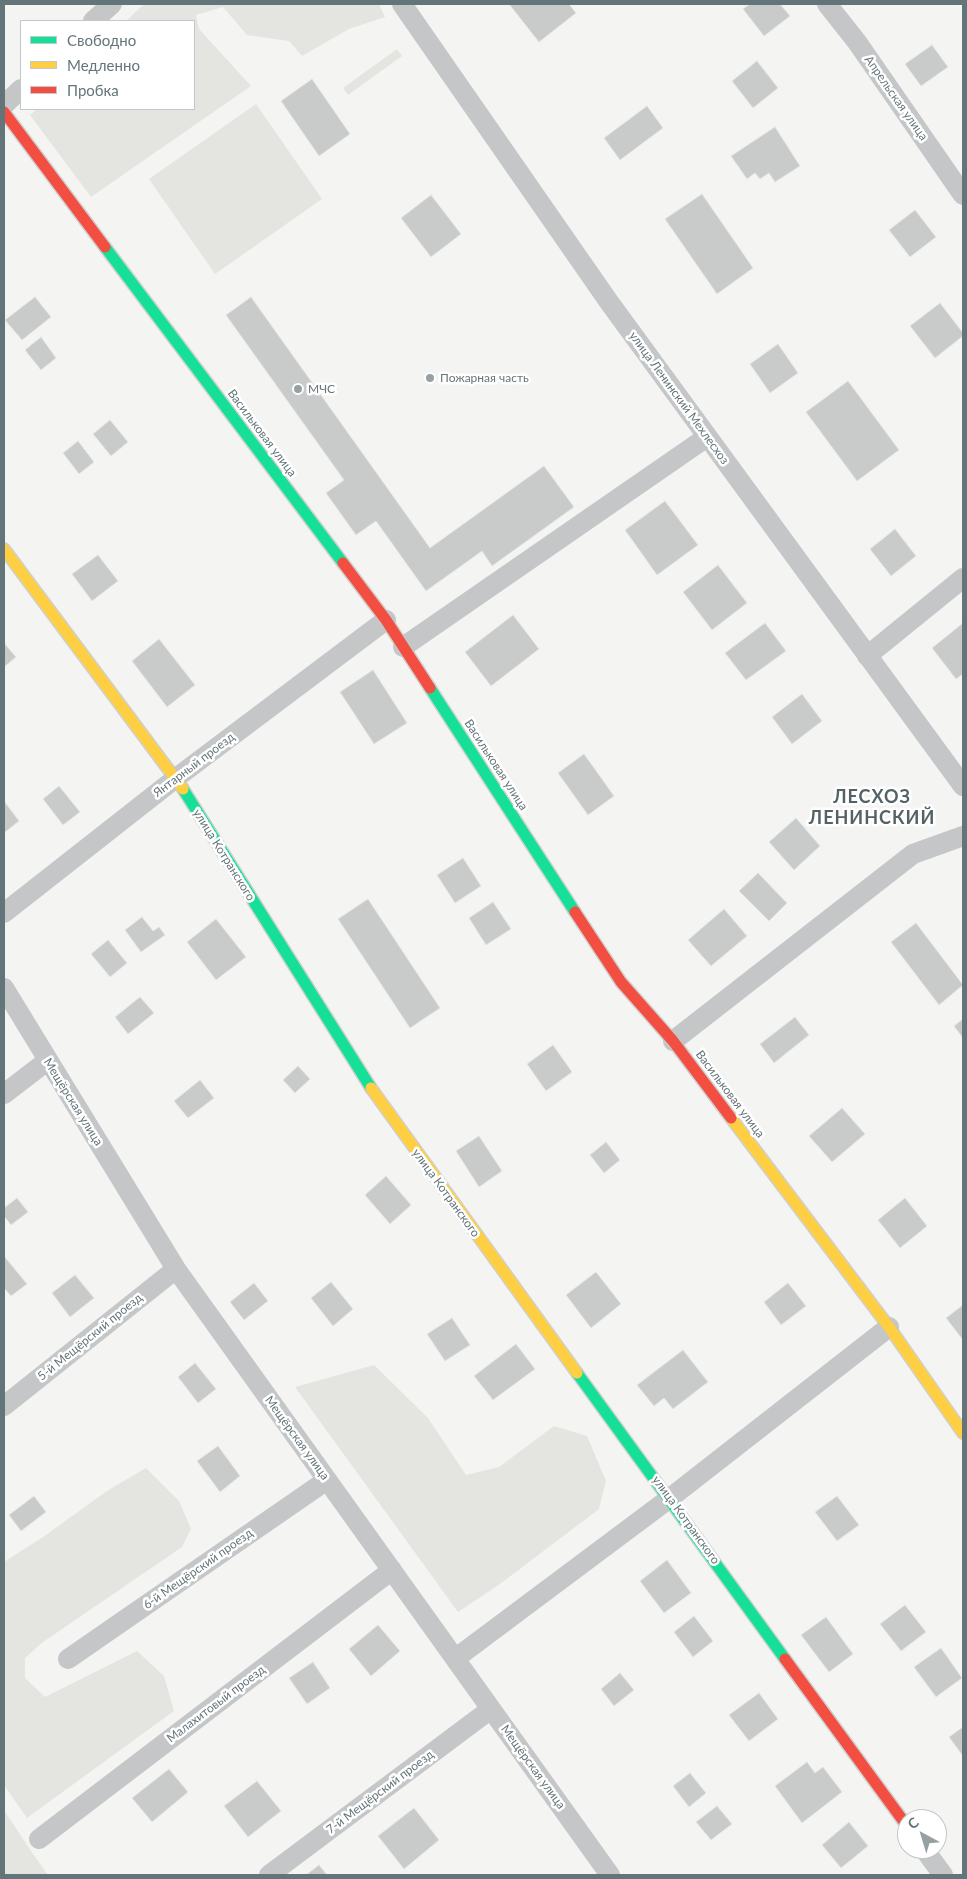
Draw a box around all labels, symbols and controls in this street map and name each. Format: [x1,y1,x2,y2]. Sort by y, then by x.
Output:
legend [20,20,195,110]
text: Свободно [67,31,136,49]
street label: Апрельская улица [861,53,931,143]
text: Медленно [67,56,140,74]
text: Пробка [67,81,119,99]
street label: улица Ленинский Мехлесхоз [626,329,732,467]
place label: Пожарная часть [440,371,529,385]
marker: Пожарная часть [424,372,436,384]
place label: МЧС [308,382,335,396]
marker: МЧС [292,383,304,395]
street label: Васильковая улица [225,387,299,479]
street label: Васильковая улица [461,717,531,813]
street label: Янтарный проезд [150,730,238,800]
district label: ЛЕСХОЗ ЛЕНИНСКИЙ [808,786,936,829]
street label: улица Котранского [190,806,258,904]
street label: Васильковая улица [693,1048,767,1140]
street label: Мещёрская улица [40,1056,106,1148]
street label: улица Котранского [409,1146,483,1240]
street label: 5-й Мещёрский проезд [35,1290,145,1384]
street label: Мещёрская улица [262,1393,332,1483]
street label: улица Котранского [649,1473,723,1567]
street label: 6-й Мещёрский проезд [141,1526,255,1612]
street label: Малахитовый проезд [164,1662,268,1746]
street label: Мещёрская улица [498,1722,568,1812]
street label: 7-й Мещёрский проезд [324,1747,436,1837]
north arrow [897,1809,947,1859]
text: С [904,1813,922,1832]

